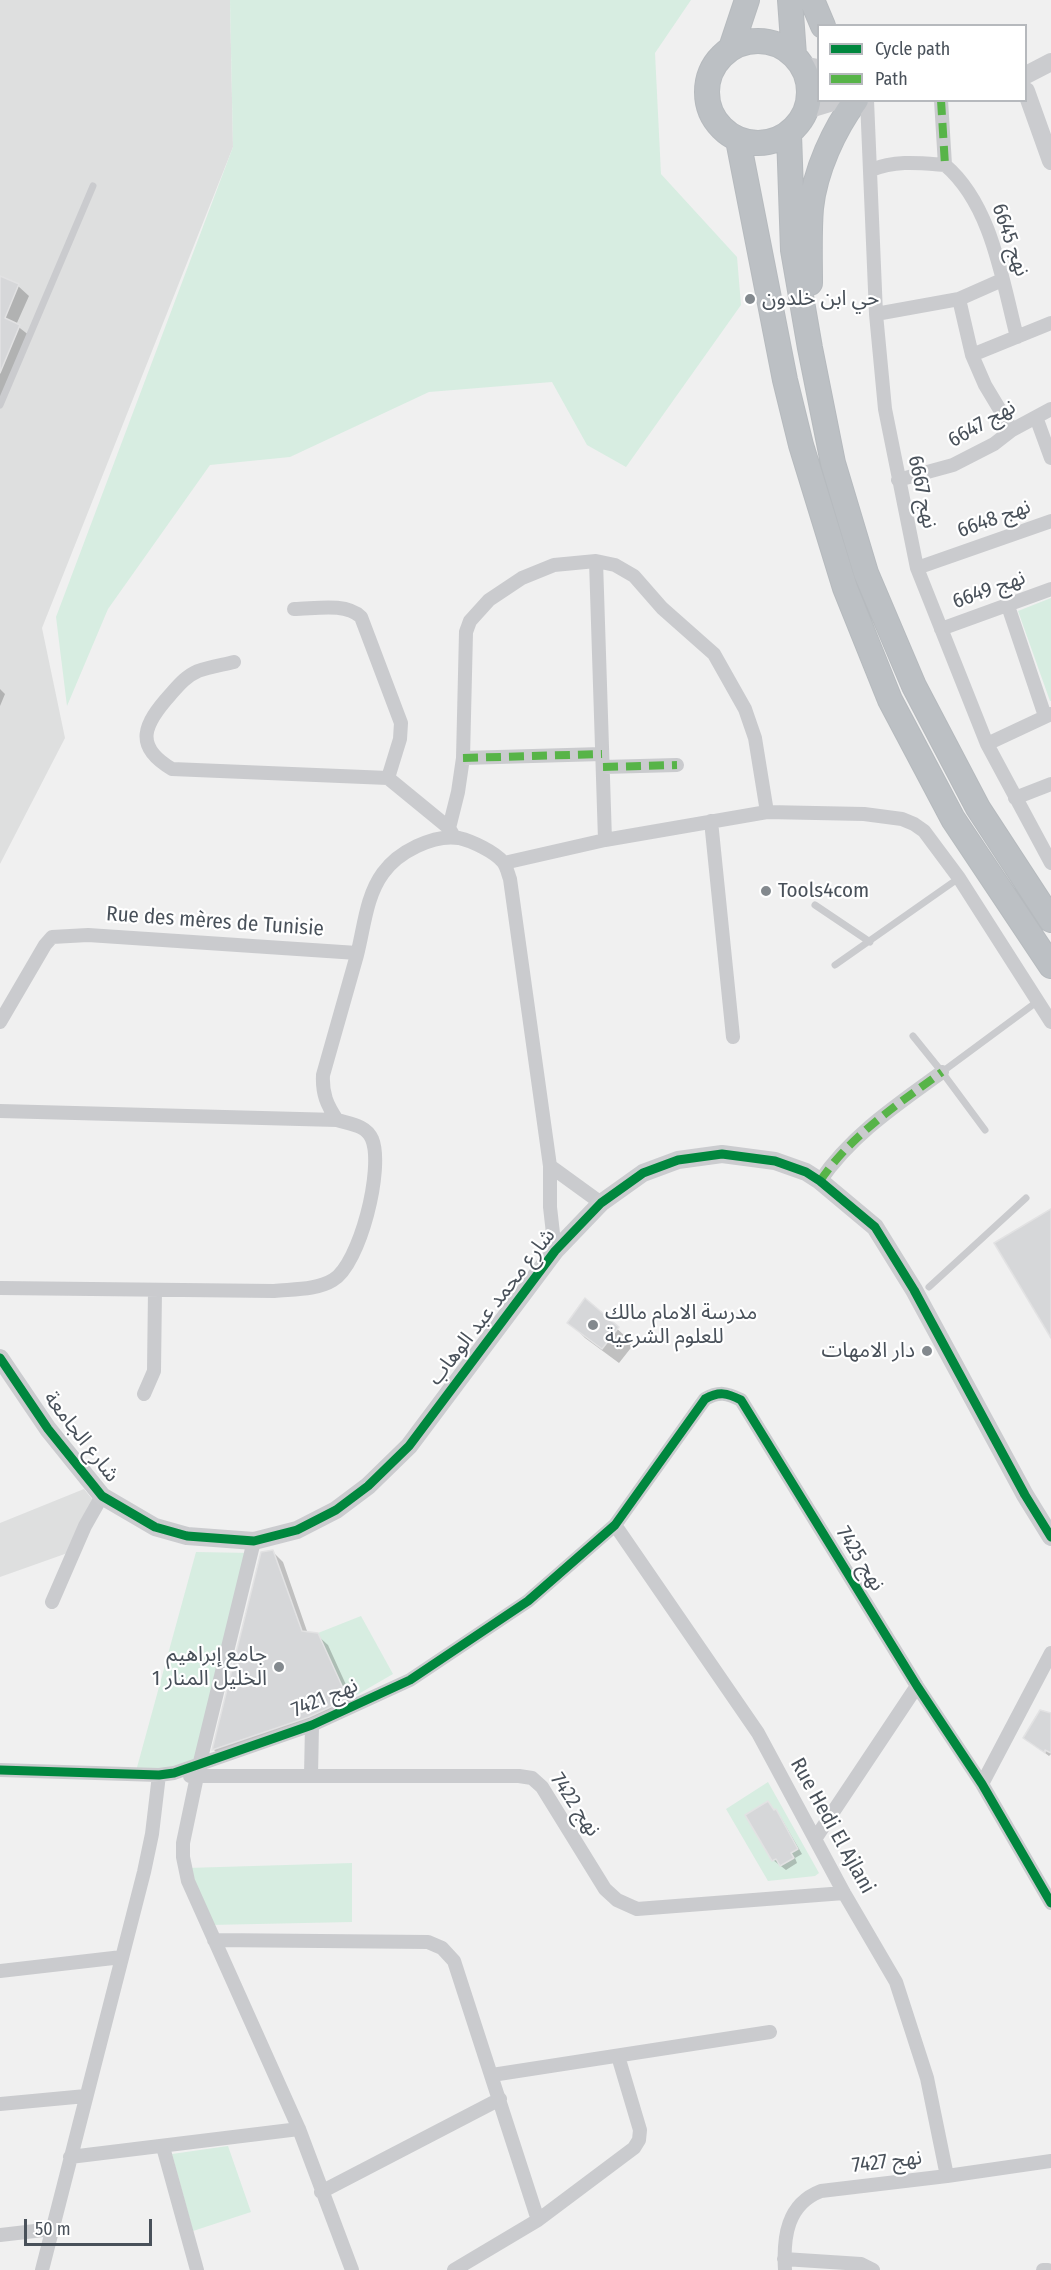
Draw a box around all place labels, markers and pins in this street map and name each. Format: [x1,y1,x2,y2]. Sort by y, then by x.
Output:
place label: حي ابن خلدون [762,286,879,312]
marker: حي ابن خلدون [743,292,757,306]
place label: Tools4com [778,878,869,904]
marker: Tools4com [759,884,773,898]
place label: مدرسة الامام مالك للعلوم الشرعية [605,1300,757,1350]
marker: مدرسة الامام مالك للعلوم الشرعية [586,1318,600,1332]
place label: دار الامهات [821,1338,915,1364]
marker: دار الامهات [920,1344,934,1358]
place label: جامع إبراهيم الخليل المنار 1 [152,1642,267,1692]
marker: جامع إبراهيم الخليل المنار 1 [272,1660,286,1674]

